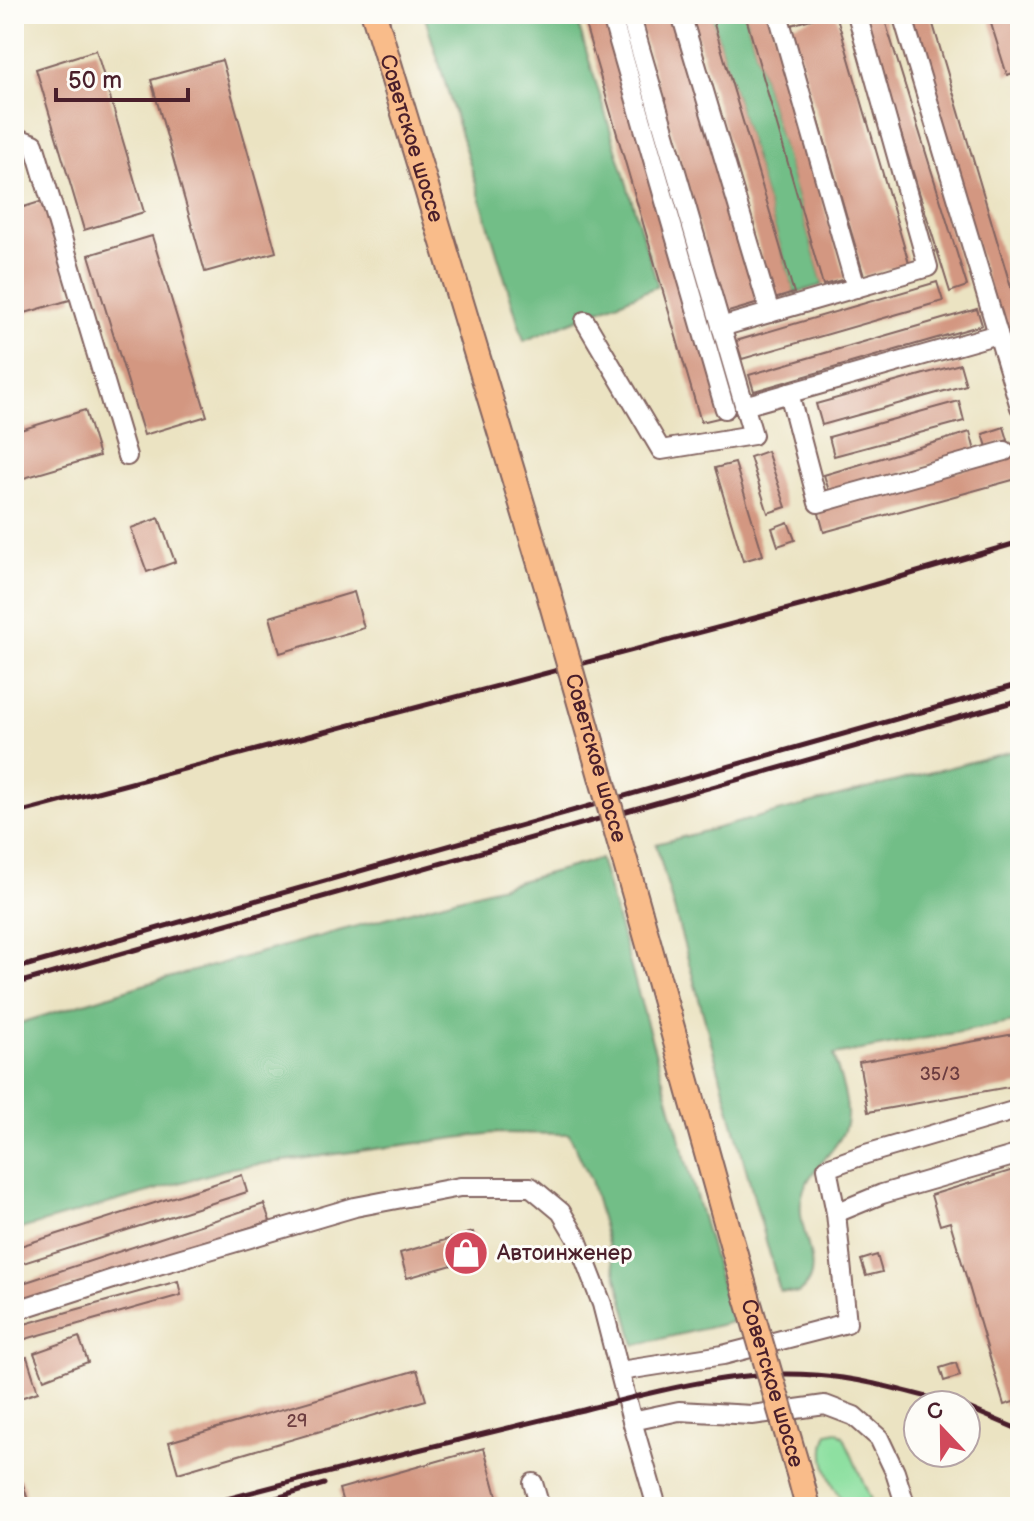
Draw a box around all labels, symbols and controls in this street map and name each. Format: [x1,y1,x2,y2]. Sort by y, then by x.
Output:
street label: Советское шоссе [373,51,450,226]
scale bar [56,52,188,102]
text: 50 m [68,66,122,95]
street label: Советское шоссе [559,671,633,846]
house number: 35/3 [920,1064,960,1085]
shop icon: Автоинженер [442,1229,490,1277]
place label: Автоинженер [496,1240,633,1267]
street label: Советское шоссе [735,1296,810,1471]
north arrow [902,1389,982,1469]
text: С [923,1396,947,1427]
house number: 29 [286,1411,308,1432]

